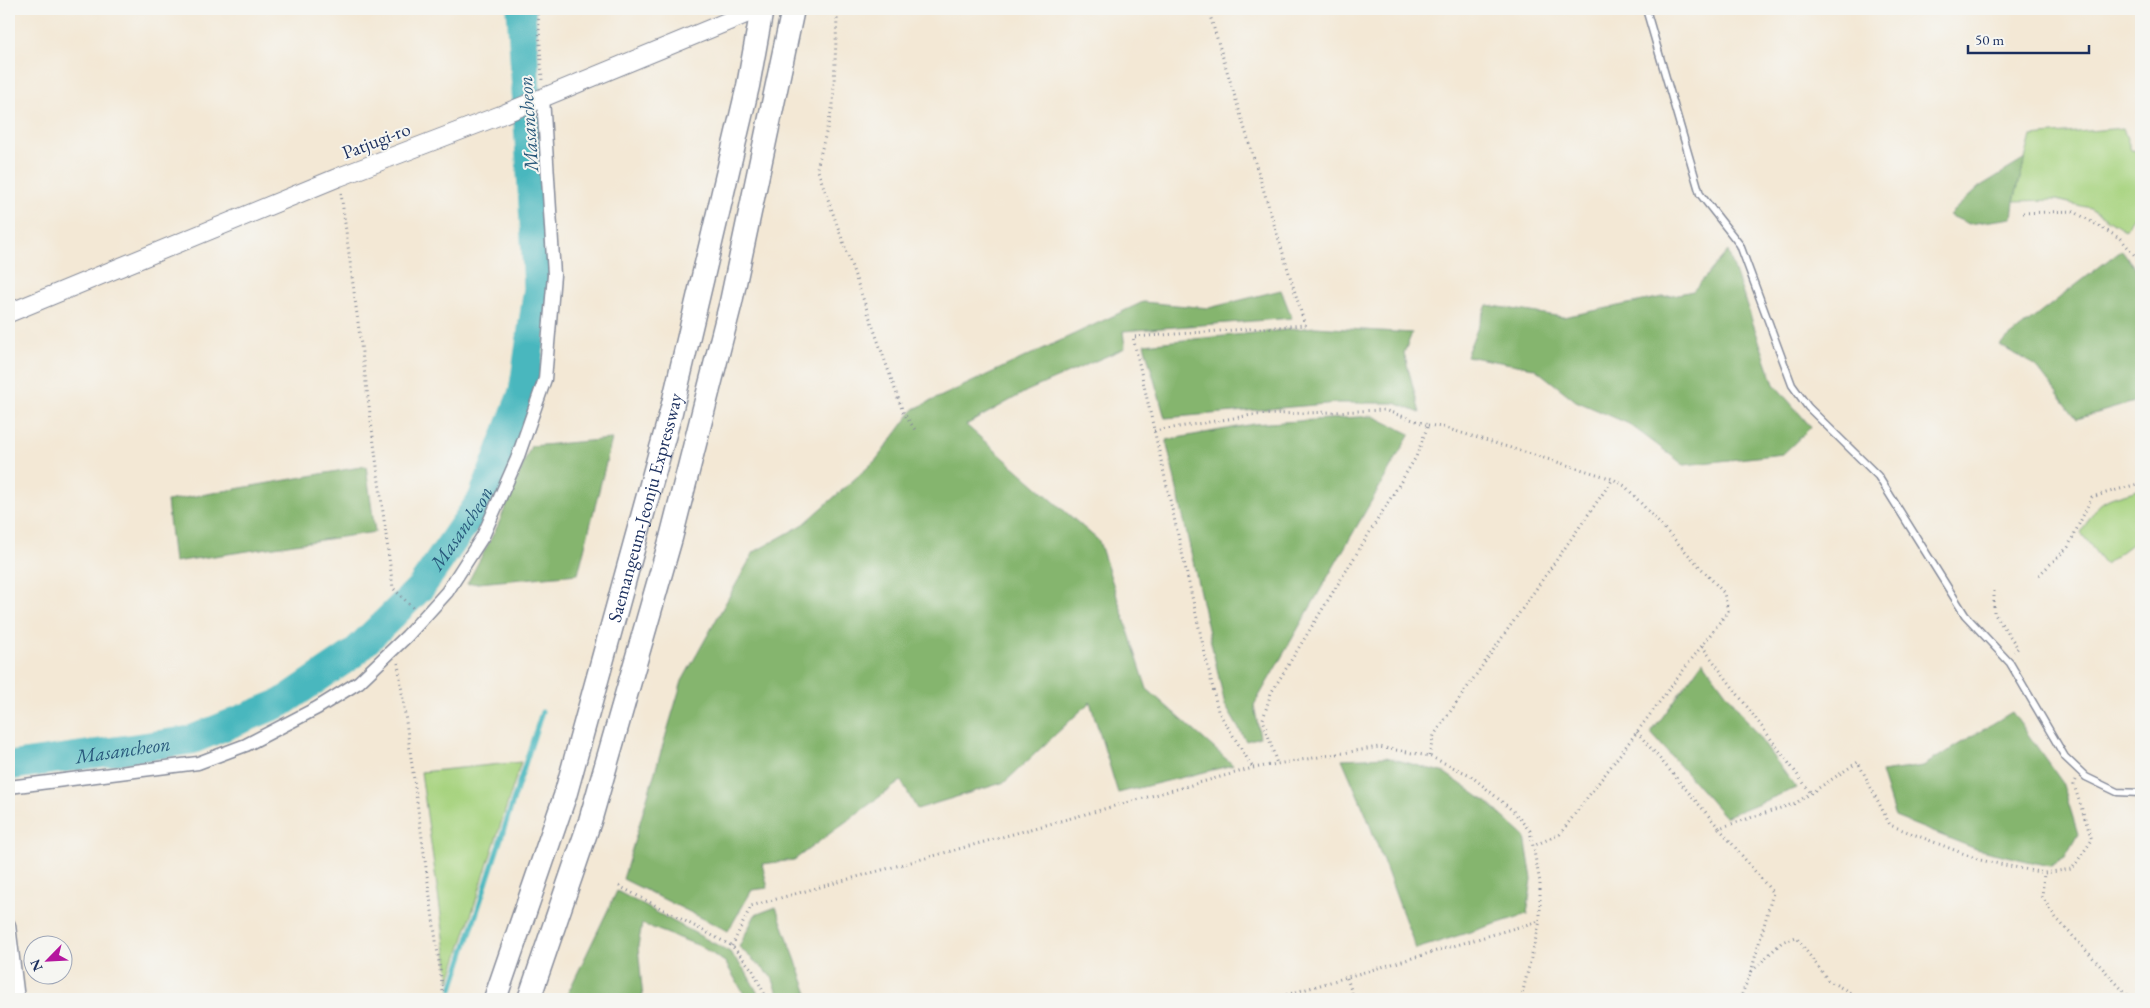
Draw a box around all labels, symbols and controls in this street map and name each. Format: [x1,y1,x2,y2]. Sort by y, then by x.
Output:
scale bar [1968,22,2089,54]
text: 50 m [1975,30,2004,49]
water label: Masancheon [512,75,544,174]
street label: Patjugi-ro [338,116,414,165]
street label: Saemangeum-Jeonju Expressway [602,390,688,625]
water label: Masancheon [423,483,498,576]
water label: Masancheon [73,730,172,770]
north arrow [22,936,72,986]
text: N [25,956,47,974]

